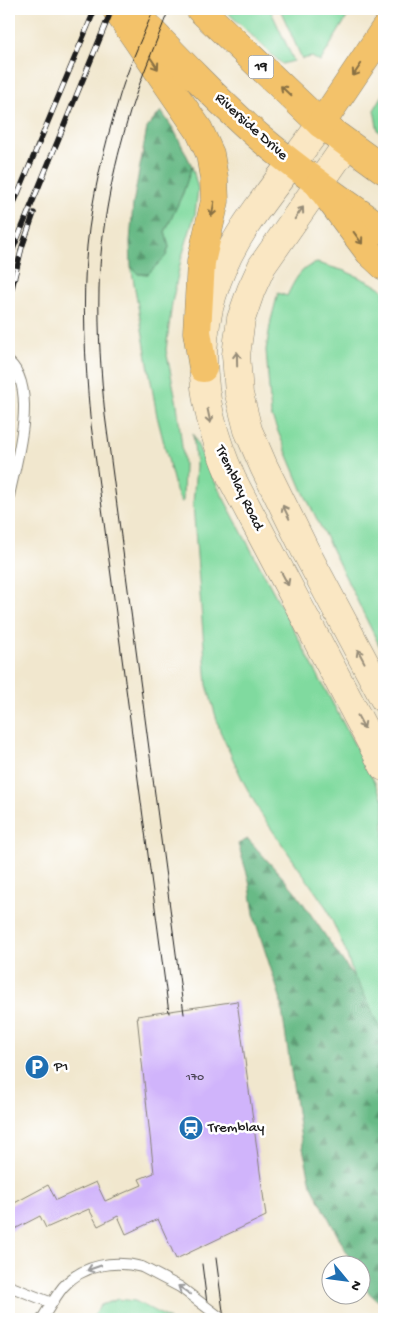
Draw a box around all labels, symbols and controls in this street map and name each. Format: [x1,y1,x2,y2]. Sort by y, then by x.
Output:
one-way arrow [149,56,159,70]
road number: 19 [248,56,274,78]
one-way arrow [352,63,362,77]
one-way arrow [279,85,292,97]
street label: Riverside Drive [211,89,292,165]
one-way arrow [208,201,218,217]
one-way arrow [294,206,304,220]
one-way arrow [353,231,364,244]
one-way arrow [232,352,242,368]
one-way arrow [205,407,215,423]
street label: Tremblay Road [210,441,268,535]
one-way arrow [281,505,290,520]
one-way arrow [280,571,290,586]
one-way arrow [356,649,366,664]
one-way arrow [357,714,366,729]
parking icon: P1 [24,1054,50,1080]
place label: P1 [53,1058,68,1076]
house number: 170 [185,1071,204,1085]
station icon: Tremblay [178,1115,204,1141]
place label: Tremblay [207,1119,265,1137]
north arrow [320,1256,370,1306]
one-way arrow [87,1264,103,1273]
text: N [346,1277,365,1293]
one-way arrow [177,1285,191,1295]

